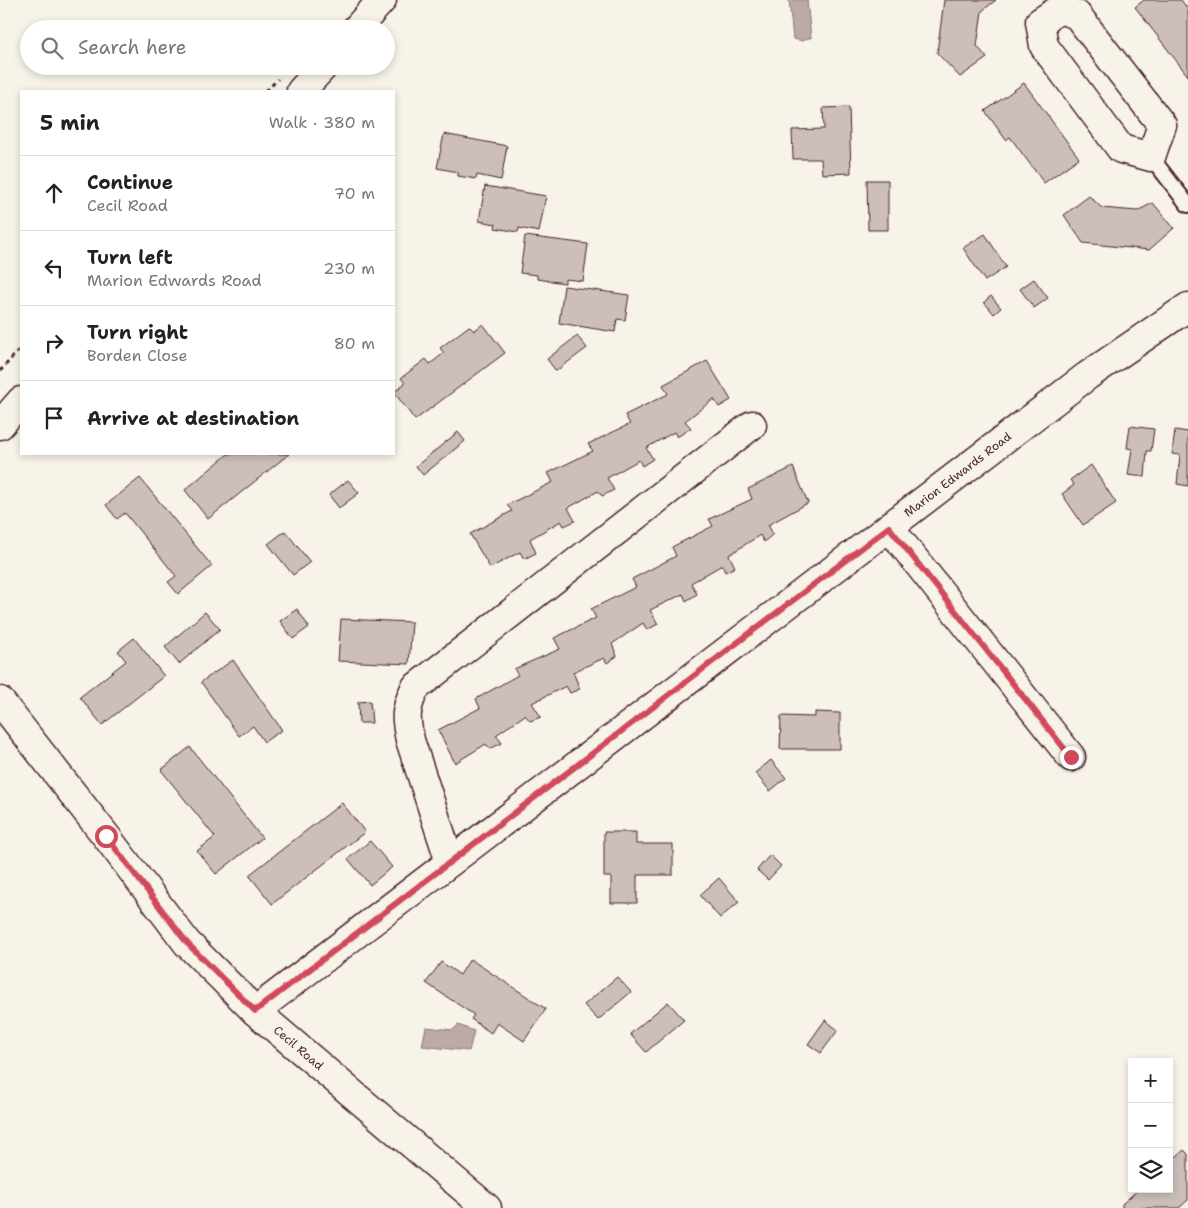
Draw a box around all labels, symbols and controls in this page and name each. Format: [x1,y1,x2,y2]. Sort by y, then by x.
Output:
search box [20,20,395,75]
icon: search [38,34,66,62]
text: Search here [78,35,187,60]
text: 5 min [40,109,100,137]
text: Walk · 380 m [269,112,375,133]
text: Continue [87,170,173,195]
icon: ahead [40,179,68,207]
text: 70 m [334,183,375,204]
text: Cecil Road [87,195,168,216]
text: Turn left [87,245,173,270]
icon: left [40,254,68,282]
text: 230 m [323,258,375,279]
text: Marion Edwards Road [87,270,262,291]
text: Turn right [87,320,188,345]
icon: right [40,329,68,357]
text: 80 m [334,333,375,354]
text: Borden Close [87,345,188,366]
icon: arrive [40,404,68,432]
text: Arrive at destination [87,406,299,431]
street label: Marion Edwards Road [901,428,1015,521]
route end [1060,746,1083,769]
route start [95,825,118,848]
street label: Cecil Road [270,1022,327,1074]
map controls [1128,1058,1173,1193]
button: + [1128,1058,1173,1103]
button: − [1128,1103,1173,1148]
button: layers [1128,1148,1173,1193]

